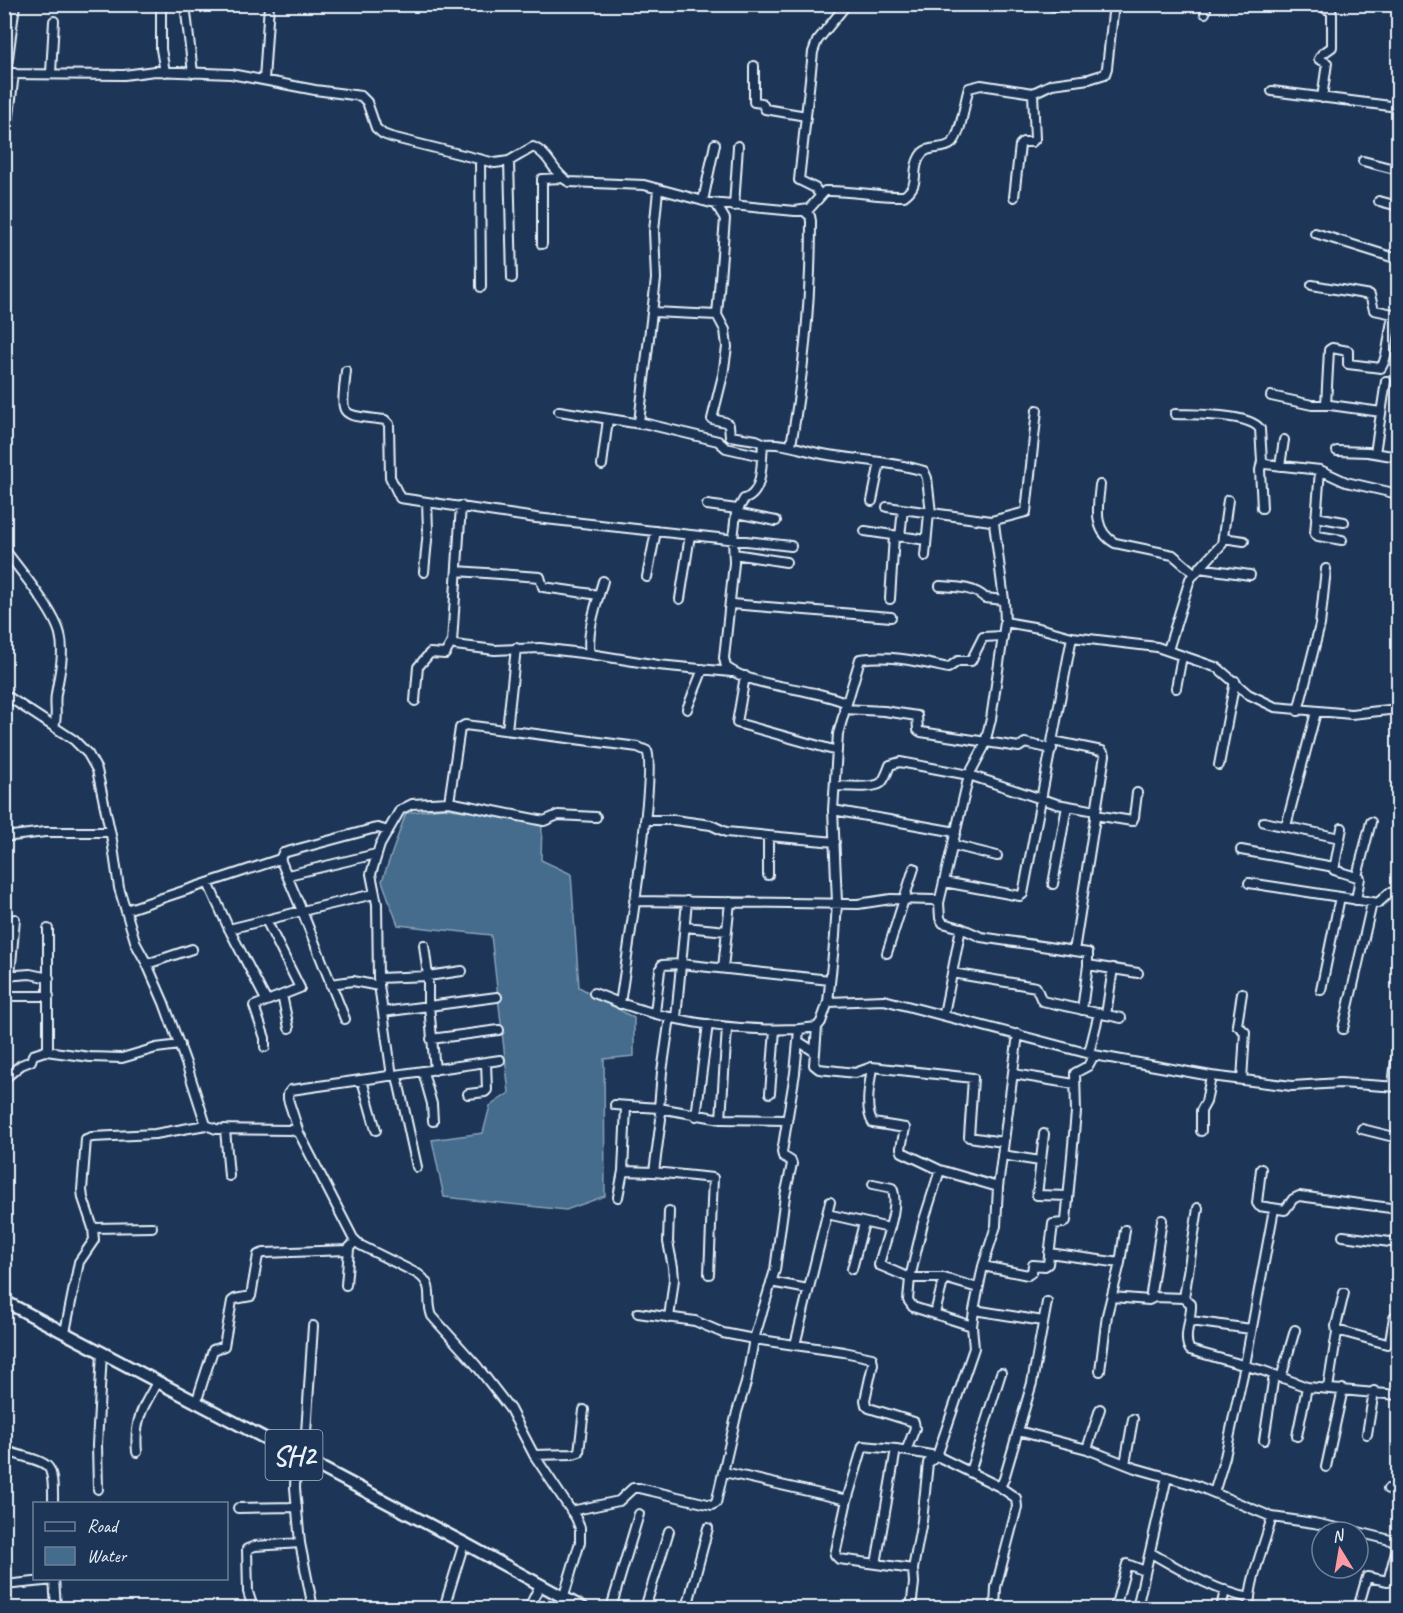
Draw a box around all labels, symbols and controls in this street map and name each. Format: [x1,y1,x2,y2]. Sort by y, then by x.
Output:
road number: SH2 [266,1430,322,1480]
legend [33,1502,228,1580]
text: Road [87,1515,120,1537]
north arrow [1310,1520,1370,1580]
text: N [1331,1525,1347,1547]
text: Water [87,1545,128,1567]

